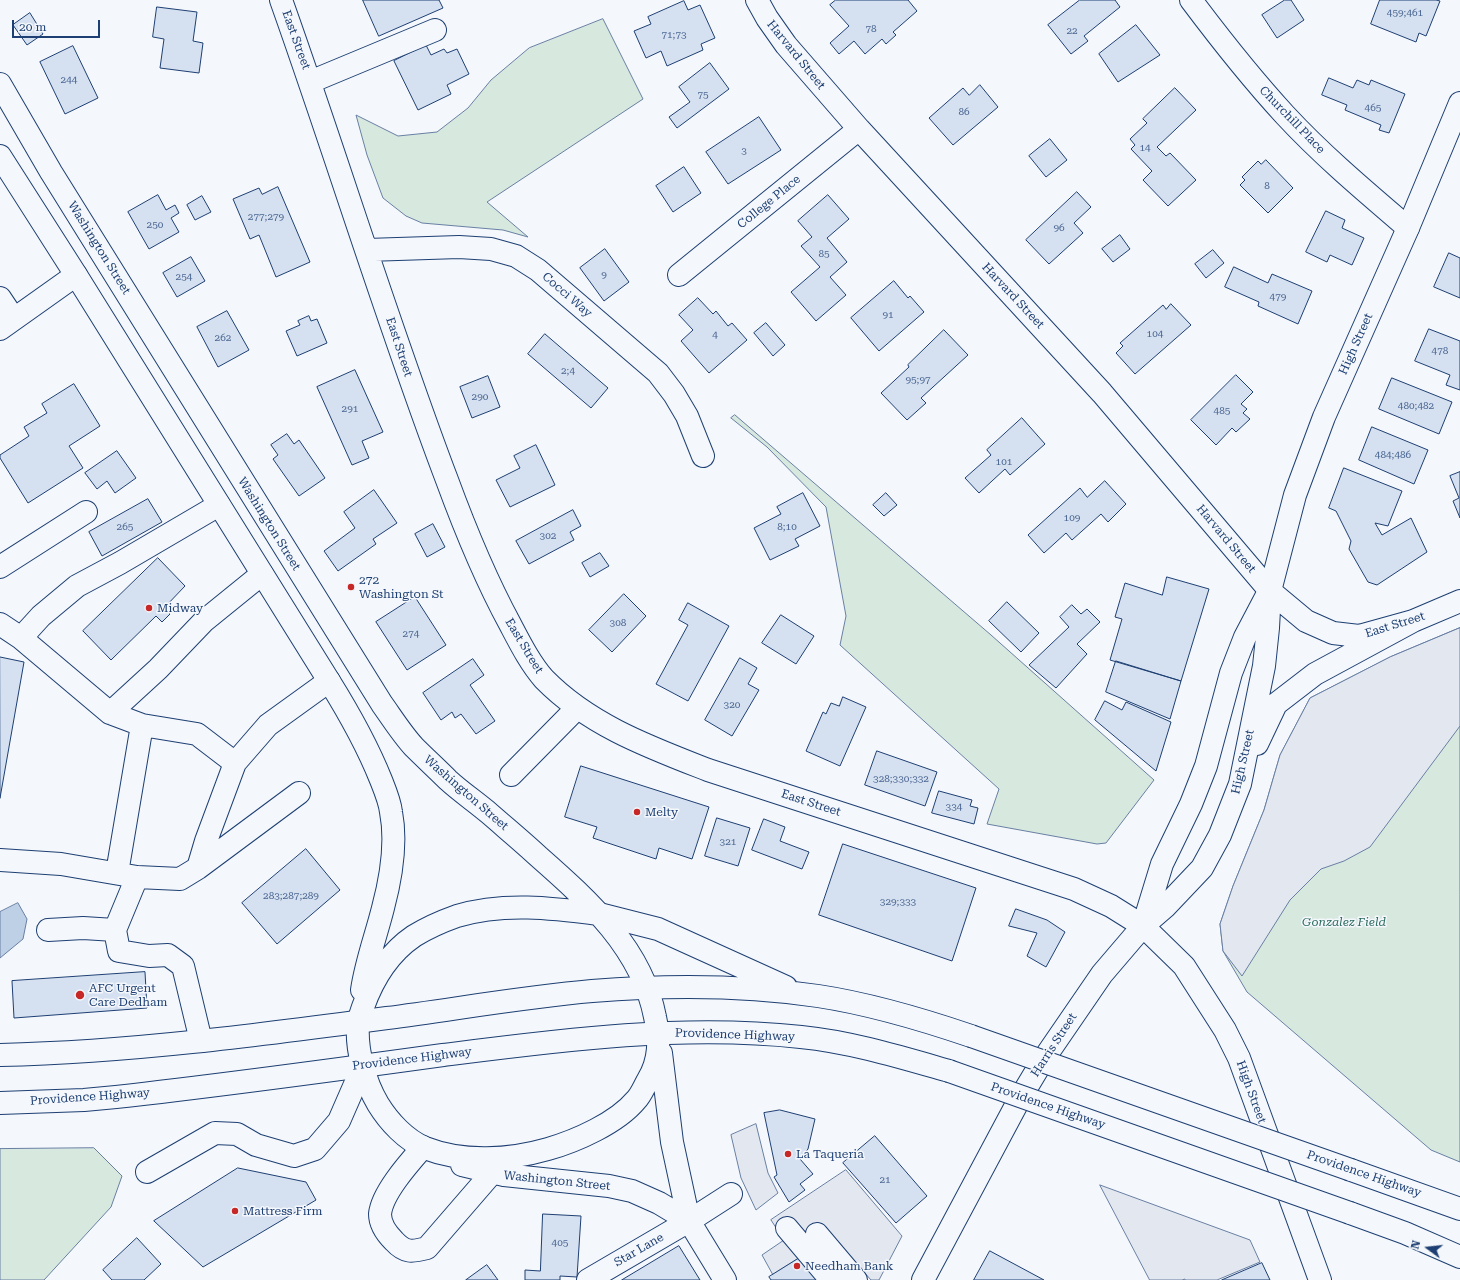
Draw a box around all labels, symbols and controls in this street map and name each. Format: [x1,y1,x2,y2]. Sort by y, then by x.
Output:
house number: 459;461 [1387,7,1423,19]
street label: East Street [279,8,313,72]
scale bar [14,12,102,38]
street label: Harvard Street [764,18,828,92]
text: 20 m [19,20,46,34]
house number: 78 [865,23,877,35]
house number: 22 [1066,25,1078,37]
house number: 71;73 [661,29,687,41]
house number: 244 [61,74,77,86]
street label: Churchill Place [1256,83,1328,157]
house number: 75 [697,89,709,101]
house number: 465 [1365,102,1381,114]
house number: 86 [958,106,970,118]
house number: 14 [1139,142,1151,154]
house number: 3 [741,145,747,157]
street label: College Place [734,172,804,232]
house number: 8 [1264,180,1270,192]
street label: Washington Street [65,199,133,297]
house number: 277;279 [248,211,284,223]
house number: 250 [147,219,163,231]
house number: 96 [1053,222,1065,234]
house number: 85 [818,248,830,260]
street label: Harvard Street [979,260,1047,332]
street label: Cocci Way [539,269,595,321]
house number: 9 [601,269,607,281]
house number: 254 [176,271,192,283]
house number: 479 [1270,291,1286,303]
house number: 91 [882,309,894,321]
street label: High Street [1336,311,1376,377]
street label: East Street [383,315,415,379]
house number: 104 [1147,328,1163,340]
house number: 4 [712,329,718,341]
house number: 262 [215,332,231,344]
house number: 478 [1432,345,1448,357]
house number: 2;4 [561,365,575,377]
house number: 95;97 [905,374,931,386]
house number: 290 [472,391,488,403]
house number: 480;482 [1398,400,1434,412]
house number: 291 [342,403,358,415]
house number: 485 [1214,405,1230,417]
house number: 484;486 [1375,449,1411,461]
house number: 101 [996,456,1012,468]
street label: Washington Street [235,475,303,573]
street label: Harvard Street [1193,502,1259,576]
house number: 109 [1064,512,1080,524]
house number: 265 [117,521,133,533]
house number: 8;10 [777,521,797,533]
house number: 302 [540,530,556,542]
place label: 272 Washington St [359,573,444,601]
marker: 272 Washington St [346,582,356,592]
place label: Midway [157,601,203,615]
marker: Midway [144,603,154,613]
street label: East Street [1363,609,1427,641]
street label: East Street [502,616,546,676]
house number: 308 [610,617,626,629]
house number: 274 [403,628,419,640]
house number: 320 [724,699,740,711]
street label: High Street [1229,728,1257,796]
street label: Washington Street [421,752,511,834]
house number: 328;330;332 [873,773,929,785]
street label: East Street [779,787,843,819]
house number: 334 [946,801,962,813]
place label: Melty [645,805,678,819]
marker: Melty [632,807,642,817]
house number: 321 [720,836,736,848]
house number: 283;287;289 [263,890,319,902]
house number: 329;333 [880,896,916,908]
park label: Gonzalez Field [1302,915,1386,929]
place label: AFC Urgent Care Dedham [89,981,167,1009]
marker: AFC Urgent Care Dedham [74,989,86,1001]
street label: Harris Street [1028,1010,1080,1080]
street label: Providence Highway [675,1026,795,1044]
street label: Providence Highway [352,1045,472,1073]
street label: High Street [1233,1059,1269,1125]
street label: Providence Highway [989,1080,1107,1132]
street label: Providence Highway [30,1086,150,1108]
place label: La Taqueria [796,1147,864,1161]
street label: Providence Highway [1305,1148,1423,1200]
marker: La Taqueria [783,1149,793,1159]
street label: Washington Street [503,1168,611,1194]
house number: 21 [879,1174,891,1186]
place label: Mattress Firm [243,1204,322,1218]
marker: Mattress Firm [230,1206,240,1216]
north arrow [1408,1228,1448,1268]
street label: Star Lane [612,1230,666,1270]
house number: 405 [552,1237,568,1249]
text: N [1409,1239,1423,1251]
place label: Needham Bank [805,1259,893,1273]
marker: Needham Bank [792,1261,802,1271]

